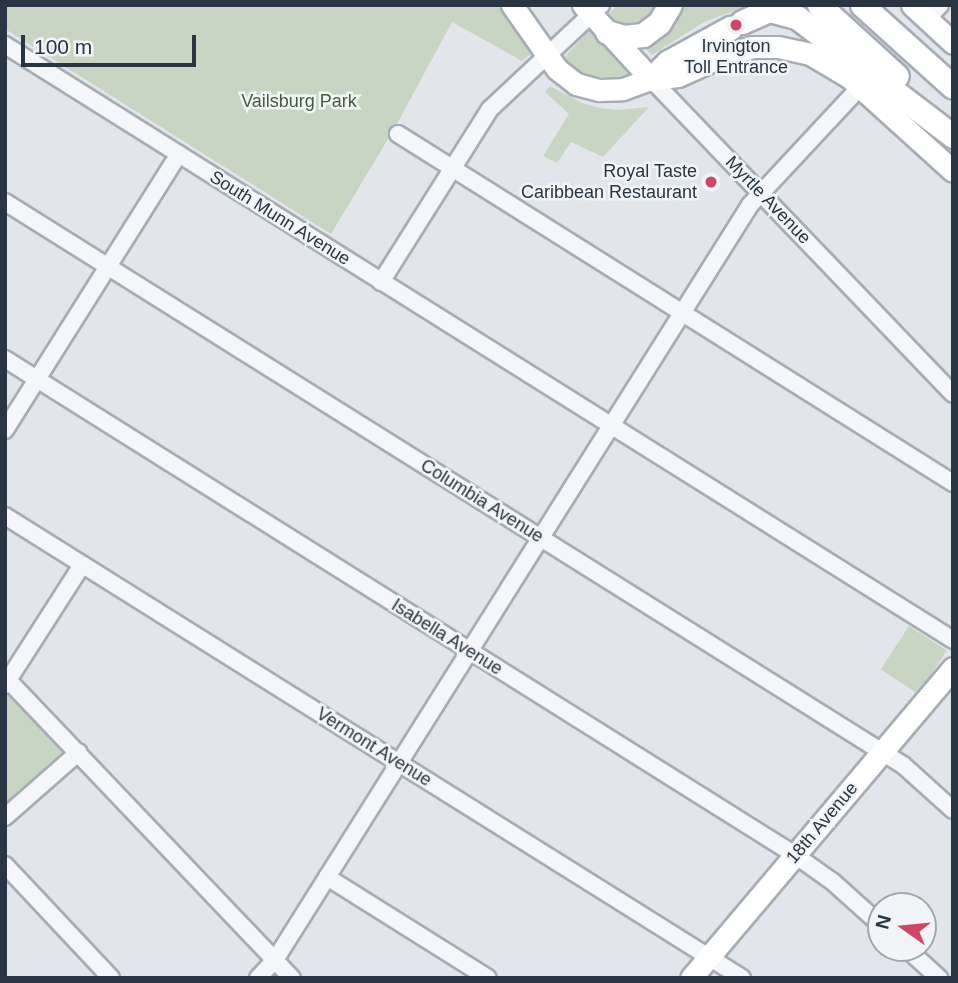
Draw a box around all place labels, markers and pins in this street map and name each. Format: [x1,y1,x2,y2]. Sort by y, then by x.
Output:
marker: Irvington Toll Entrance [728,17,744,33]
place label: Irvington Toll Entrance [684,36,788,78]
place label: Royal Taste Caribbean Restaurant [521,161,697,204]
marker: Royal Taste Caribbean Restaurant [703,174,719,190]

